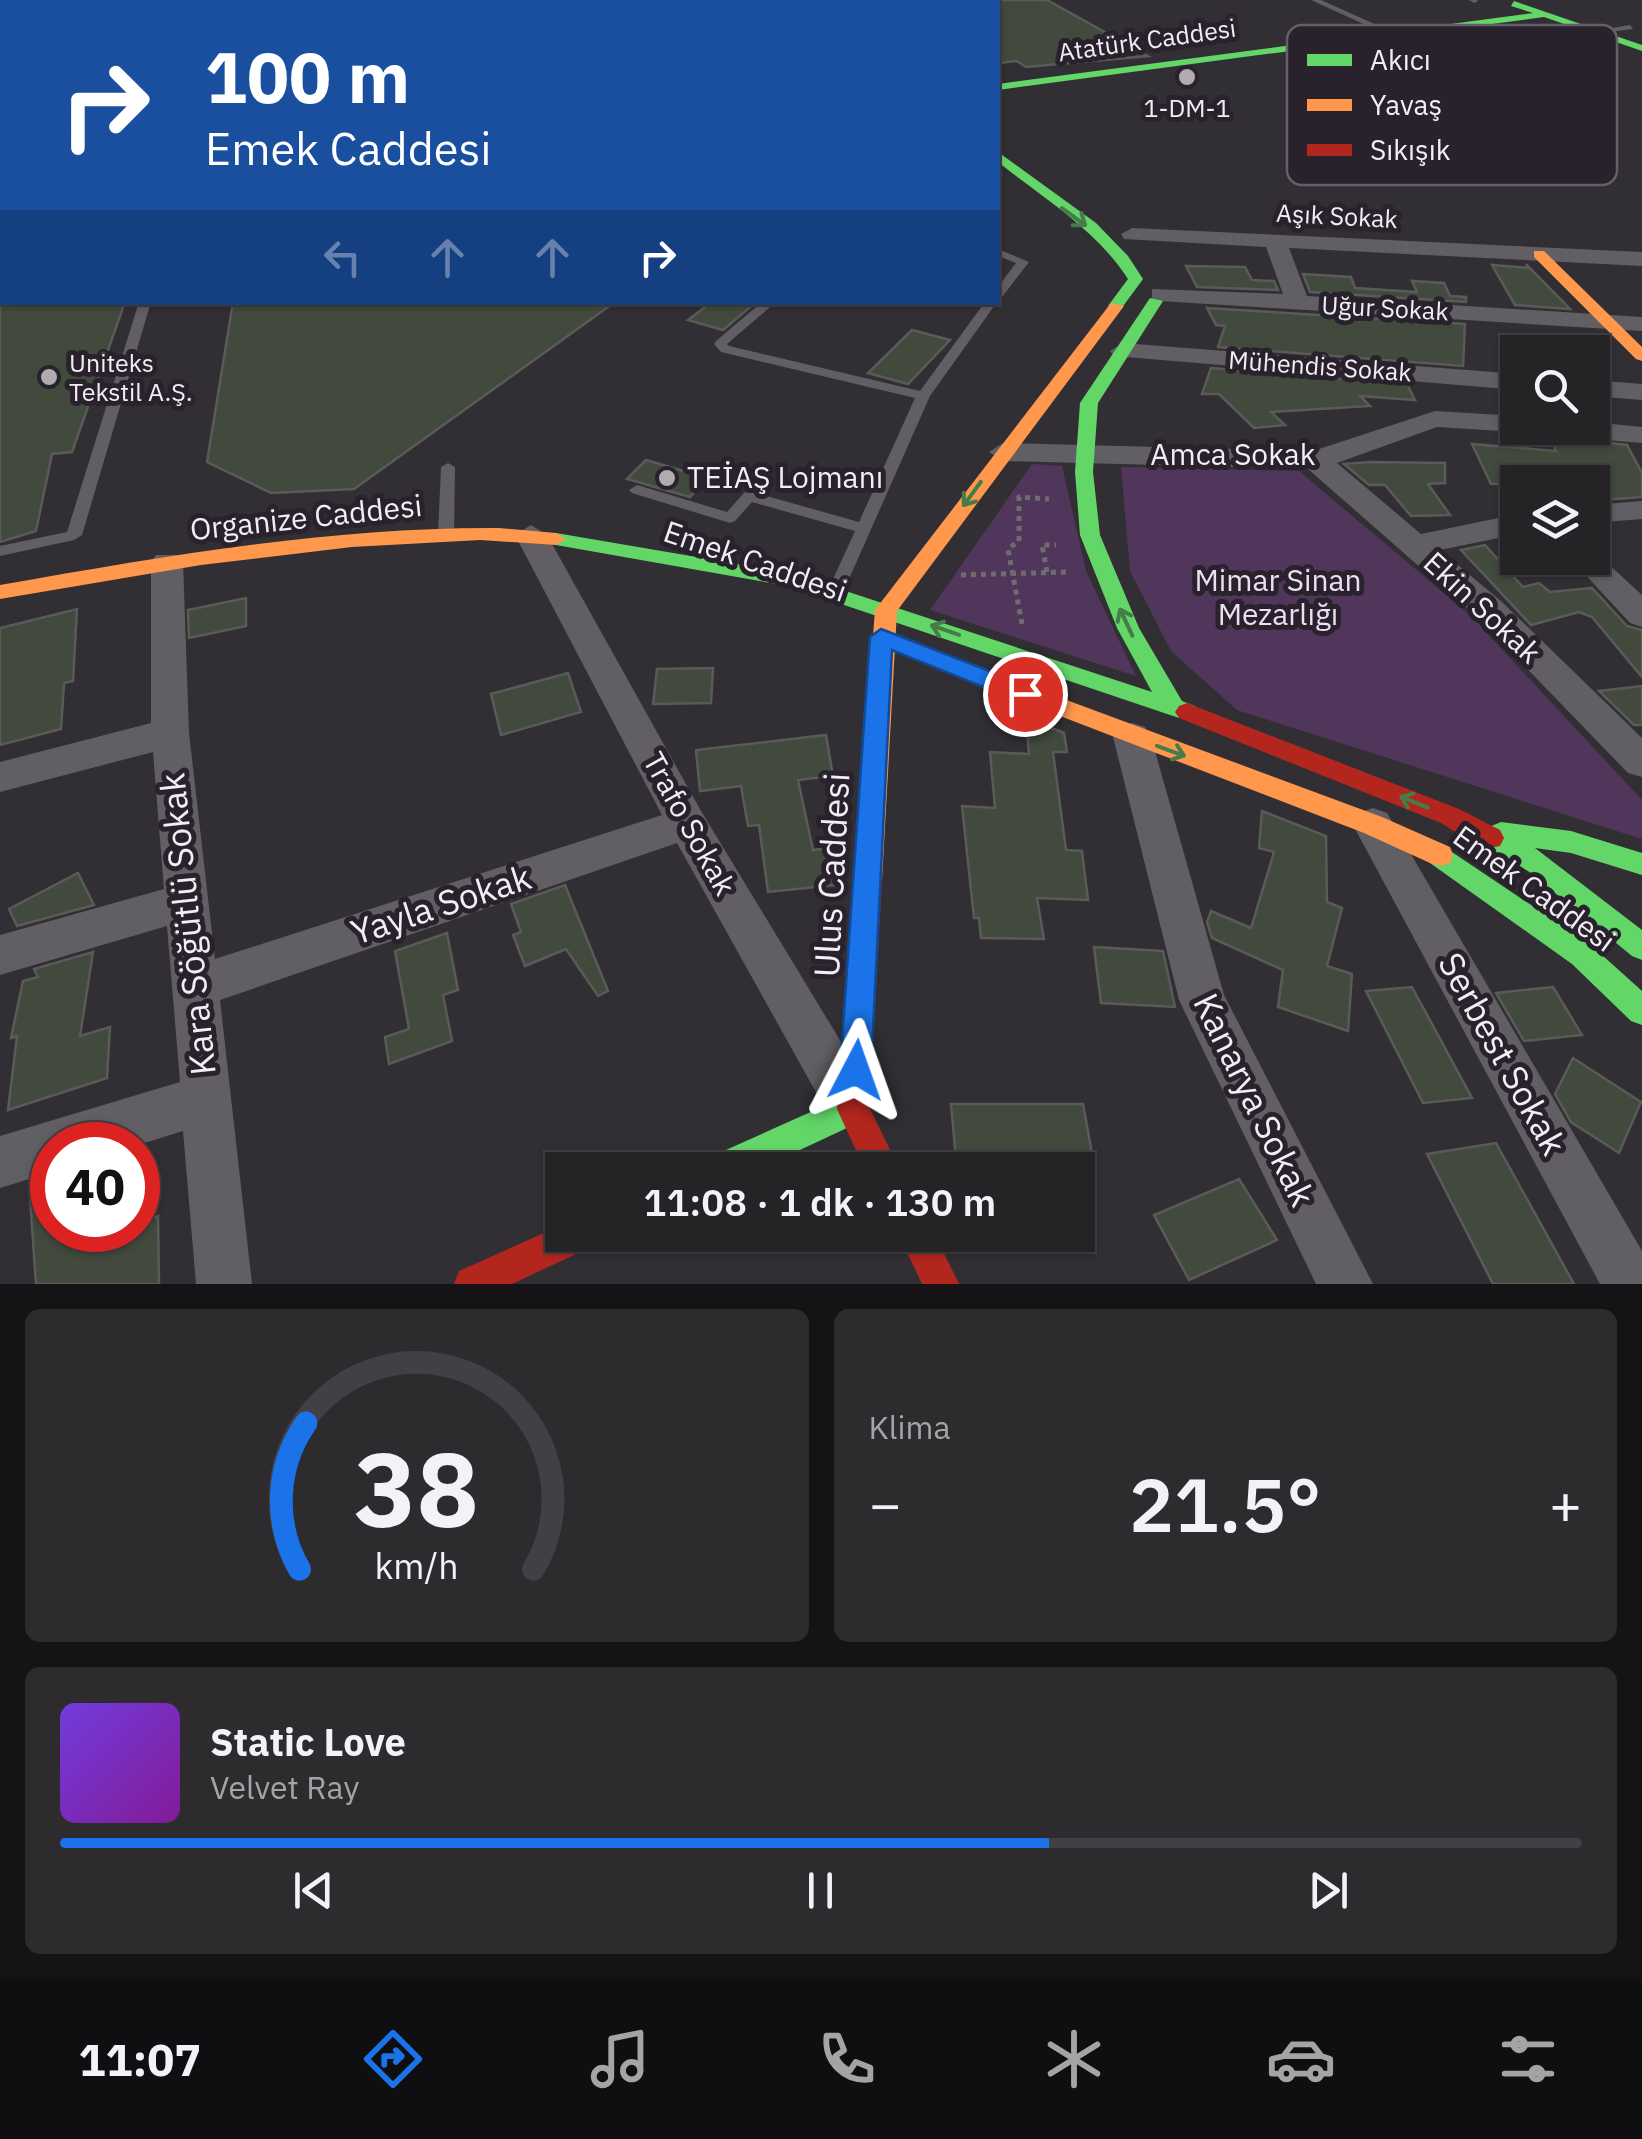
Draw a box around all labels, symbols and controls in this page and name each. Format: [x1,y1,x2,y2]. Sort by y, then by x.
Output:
street label: Atatürk Caddesi [1056,11,1238,68]
legend [1287,25,1617,185]
text: 100 m [205,31,410,122]
icon: right [40,40,170,170]
text: Akıcı [1370,41,1431,78]
marker: 1-DM-1 [1176,66,1198,88]
text: Yavaş [1370,86,1442,123]
place label: 1-DM-1 [1143,91,1231,124]
text: Emek Caddesi [205,119,492,177]
text: Sıkışık [1370,131,1451,168]
street label: Aşık Sokak [1275,196,1399,235]
one-way arrow [1060,206,1087,227]
icon: left [315,230,370,285]
icon: ahead [420,230,475,285]
icon: ahead [525,230,580,285]
icon: right [630,230,685,285]
street label: Uğur Sokak [1321,288,1449,327]
map controls [1500,335,1610,575]
button: search [1500,335,1610,445]
street label: Mühendis Sokak [1227,343,1413,388]
place label: Uniteks Tekstil A.Ş. [69,346,193,408]
marker: Uniteks Tekstil A.Ş. [38,366,60,388]
street label: Amca Sokak [1150,434,1316,473]
place label: TEİAŞ Lojmanı [687,457,883,496]
button: layers [1500,465,1610,575]
marker: TEİAŞ Lojmanı [656,467,678,489]
one-way arrow [961,480,982,507]
street label: Organize Caddesi [188,485,424,548]
street label: Emek Caddesi [659,511,852,610]
street label: Ekin Sokak [1416,543,1550,671]
park label: Mimar Sinan Mezarlığı [1194,560,1362,633]
one-way arrow [1116,608,1135,638]
one-way arrow [930,620,961,638]
pin [983,652,1068,737]
icon: arrive [998,667,1053,722]
one-way arrow [1155,743,1186,761]
street label: Trafo Sokak [635,745,746,902]
street label: Kara Söğütlü Sokak [148,771,226,1077]
street label: Ulus Caddesi [803,772,859,978]
one-way arrow [1399,792,1430,810]
street label: Emek Caddesi [1446,816,1624,960]
street label: Yayla Sokak [345,853,537,955]
street label: Serbest Sokak [1428,944,1577,1163]
street label: Kanarya Sokak [1184,985,1326,1214]
position arrow [804,1018,908,1122]
speed limit sign: 40 [30,1122,160,1252]
text: 11:08 · 1 dk · 130 m [644,1177,996,1226]
text: Klima [869,1406,951,1448]
text: 38 [354,1420,479,1556]
text: 21.5° [1129,1455,1322,1553]
text: − [869,1468,902,1539]
text: + [1549,1468,1582,1539]
text: km/h [375,1542,459,1589]
text: Static Love [210,1717,406,1766]
text: Velvet Ray [210,1766,359,1808]
icon: previous [286,1863,341,1918]
icon: pause [793,1863,848,1918]
icon: next [1301,1863,1356,1918]
icon: directions [358,2024,428,2094]
icon: music [585,2024,655,2094]
icon: phone [812,2024,882,2094]
icon: climate [1039,2024,1109,2094]
icon: car [1266,2024,1336,2094]
icon: filters [1493,2024,1563,2094]
text: 11:07 [79,2030,201,2088]

